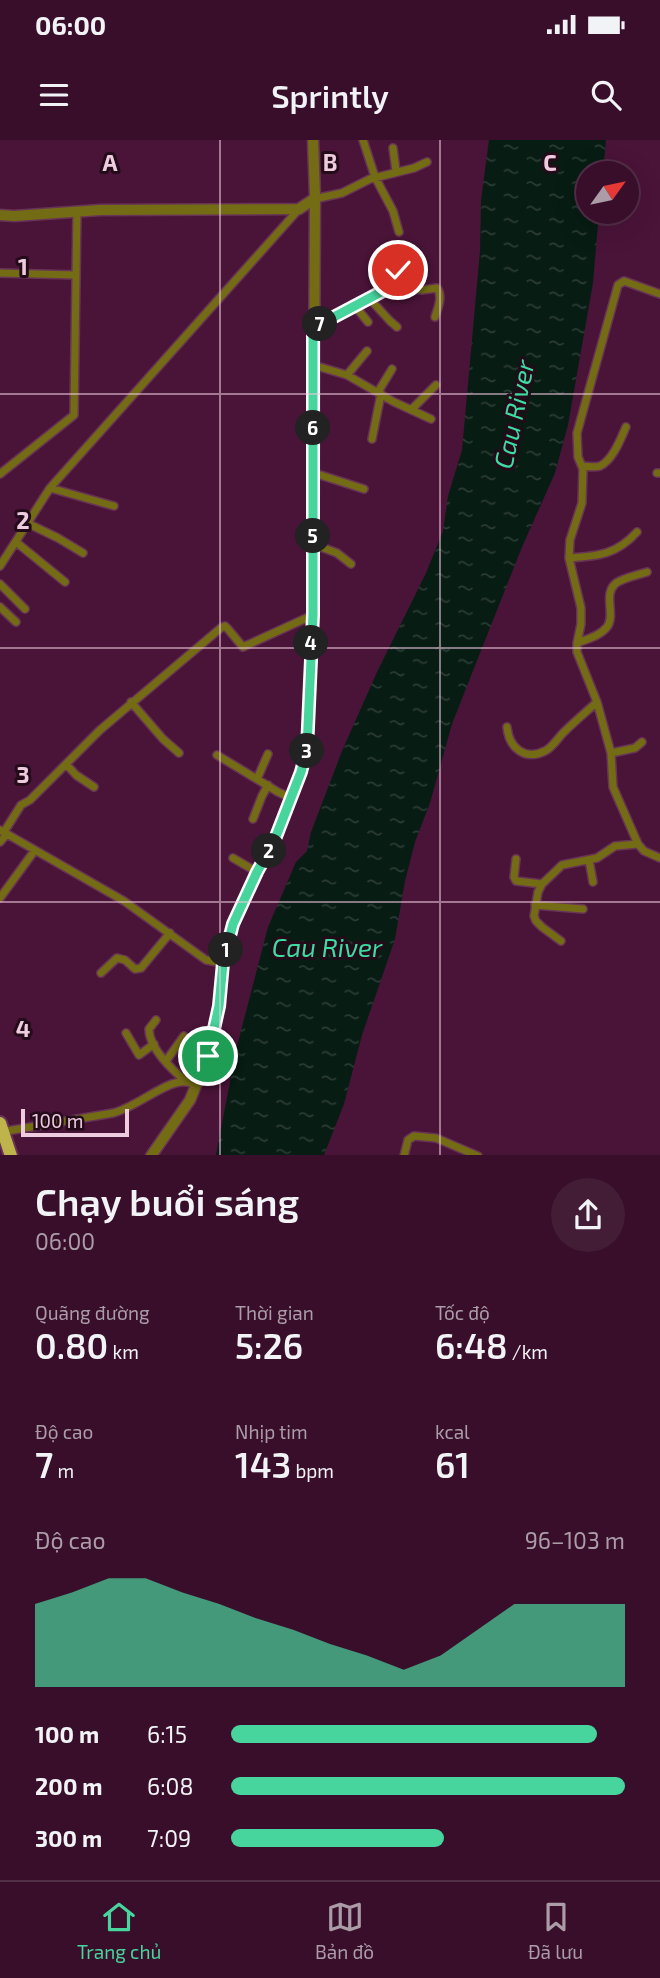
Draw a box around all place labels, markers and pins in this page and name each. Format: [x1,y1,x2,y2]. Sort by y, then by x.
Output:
pin [368,240,428,300]
pin: 7 [302,306,338,342]
pin: 6 [296,410,330,446]
pin: 5 [296,518,330,554]
pin: 4 [294,626,328,660]
pin: 3 [290,734,324,768]
pin: 2 [252,834,286,868]
pin: 1 [208,932,244,968]
pin [178,1026,238,1086]

